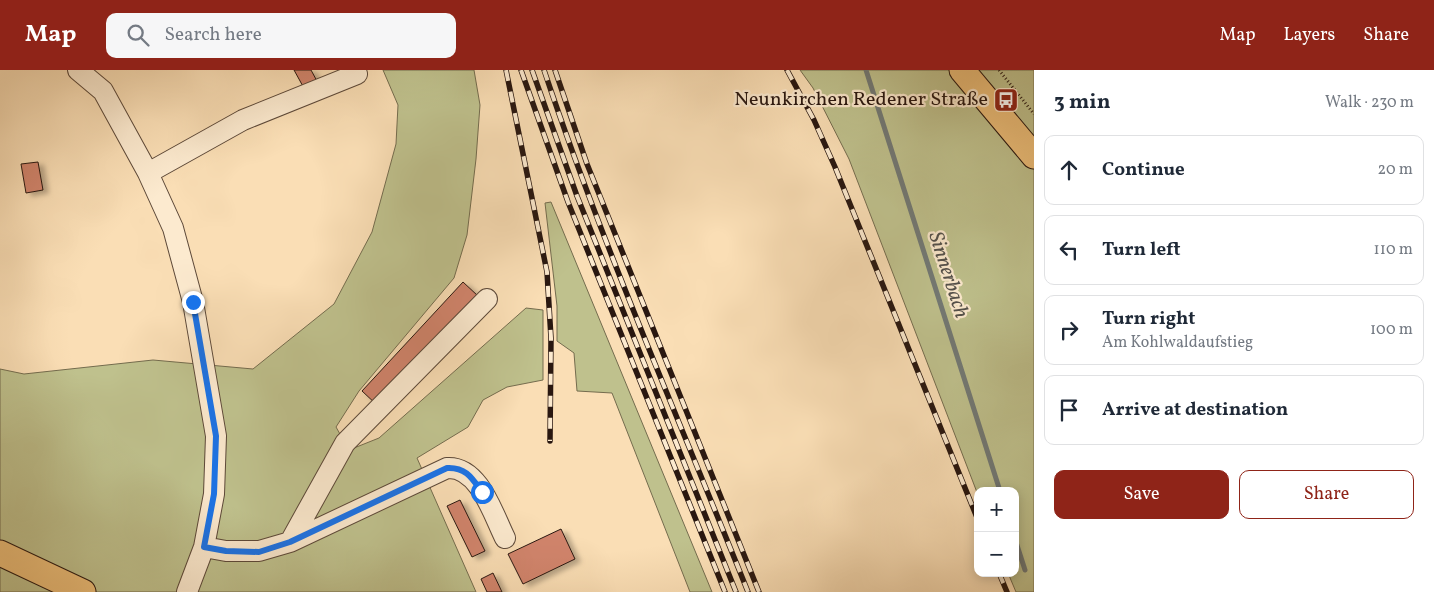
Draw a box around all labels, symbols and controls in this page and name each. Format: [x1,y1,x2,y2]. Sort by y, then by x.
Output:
search box [106,13,456,58]
text: Map [25,18,76,52]
icon: search [124,21,152,49]
text: Search here [164,22,262,48]
text: Map [1219,23,1255,48]
text: Layers [1283,23,1335,48]
text: Share [1363,23,1409,48]
place label: Neunkirchen Redener Straße [734,86,988,114]
bus stop icon: Neunkirchen Redener Straße [993,87,1019,113]
text: 3 min [1054,88,1110,117]
text: Walk · 230 m [1325,92,1414,114]
icon: ahead [1055,156,1083,184]
text: Continue [1102,157,1185,183]
text: 20 m [1378,159,1413,181]
water label: Sinnerbach [920,228,976,322]
icon: left [1055,236,1083,264]
text: Turn left [1102,237,1181,263]
text: 110 m [1374,239,1413,261]
route end [182,291,205,314]
text: Turn right [1102,306,1195,332]
icon: right [1055,316,1083,344]
text: 100 m [1370,319,1413,341]
text: Am Kohlwaldaufstieg [1102,332,1253,354]
icon: arrive [1055,396,1083,424]
text: Arrive at destination [1102,397,1288,423]
button: Save [1054,470,1229,519]
button: Share [1239,470,1414,519]
route start [471,481,494,504]
map controls [974,487,1019,577]
button: + [974,487,1019,532]
button: − [974,532,1019,577]

